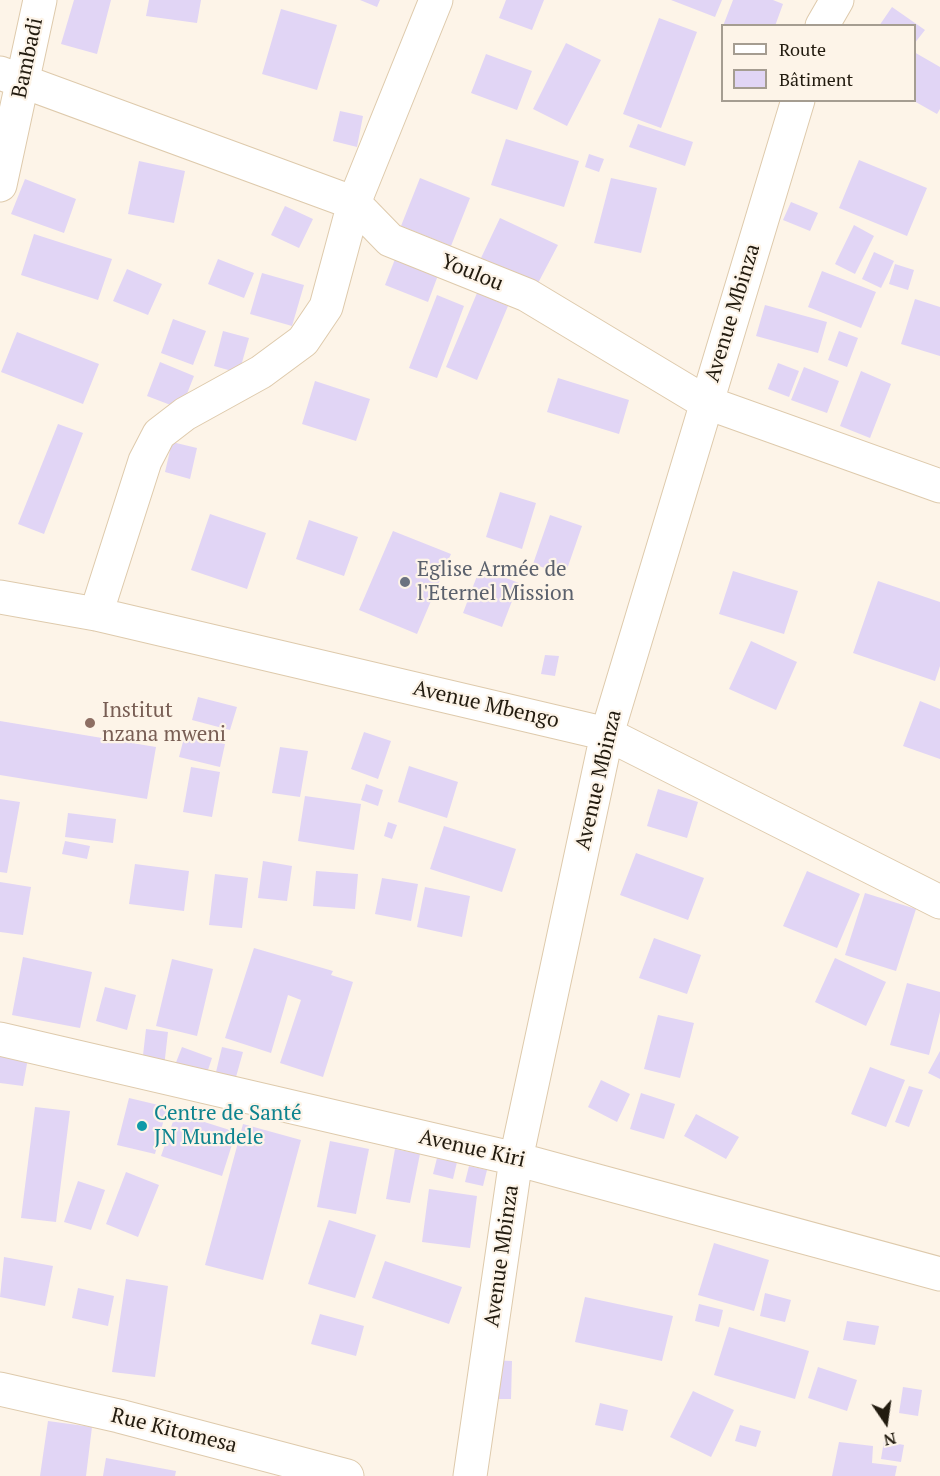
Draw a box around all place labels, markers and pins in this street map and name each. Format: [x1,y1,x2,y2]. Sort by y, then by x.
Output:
place label: Eglise Armée de l'Eternel Mission [417,557,574,607]
marker: Eglise Armée de l'Eternel Mission [398,575,412,589]
place label: Institut nzana mweni [102,698,226,748]
marker: Institut nzana mweni [83,716,97,730]
place label: Centre de Santé JN Mundele [154,1101,302,1151]
marker: Centre de Santé JN Mundele [135,1119,149,1133]

